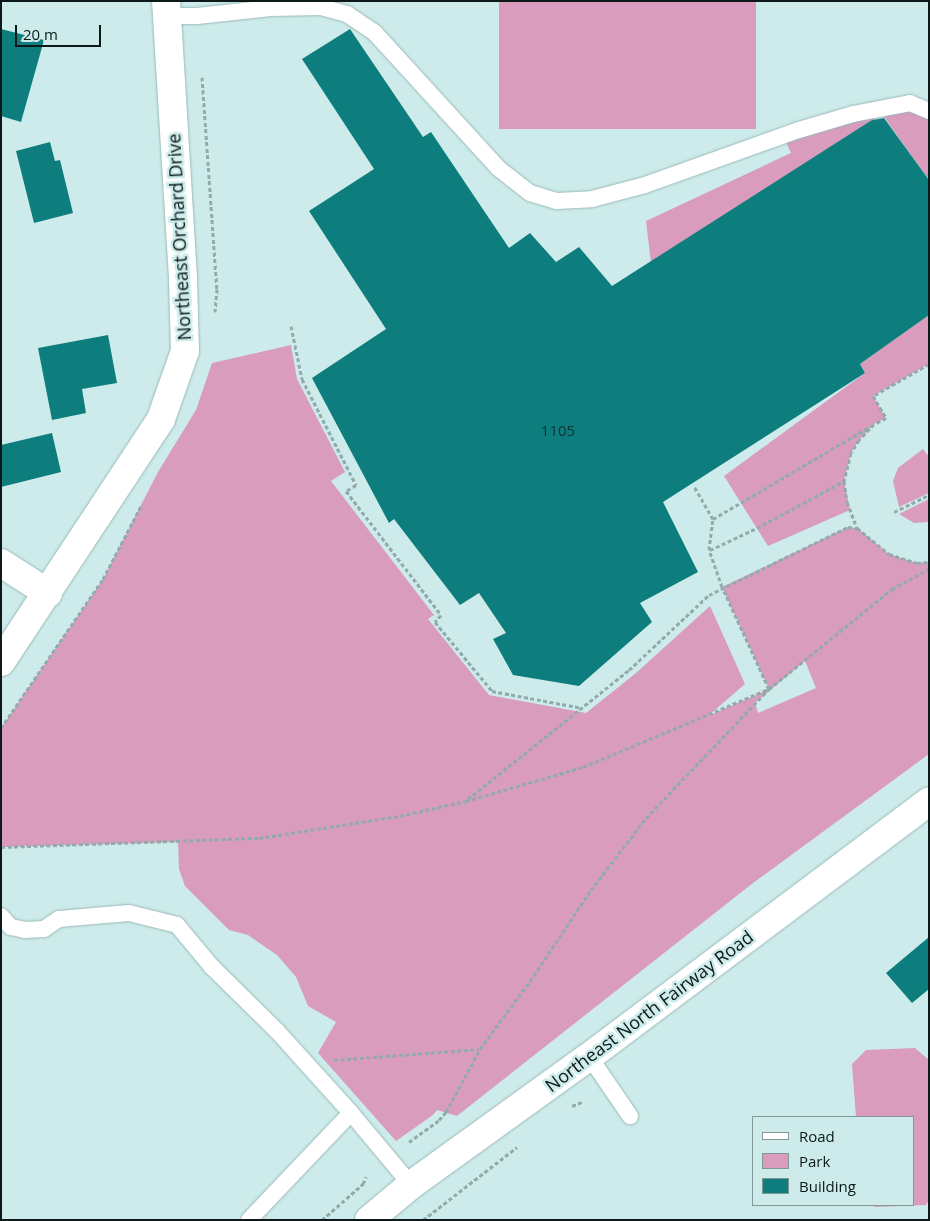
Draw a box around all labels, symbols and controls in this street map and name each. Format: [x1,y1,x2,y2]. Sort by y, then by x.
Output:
scale bar [18,15,104,47]
text: 20 m [23,24,58,44]
street label: Northeast Orchard Drive [163,133,195,341]
house number: 1105 [541,422,575,440]
street label: Northeast North Fairway Road [541,926,757,1096]
legend [752,1116,915,1206]
text: Road [799,1126,835,1146]
text: Park [799,1151,830,1171]
text: Building [799,1176,856,1196]

